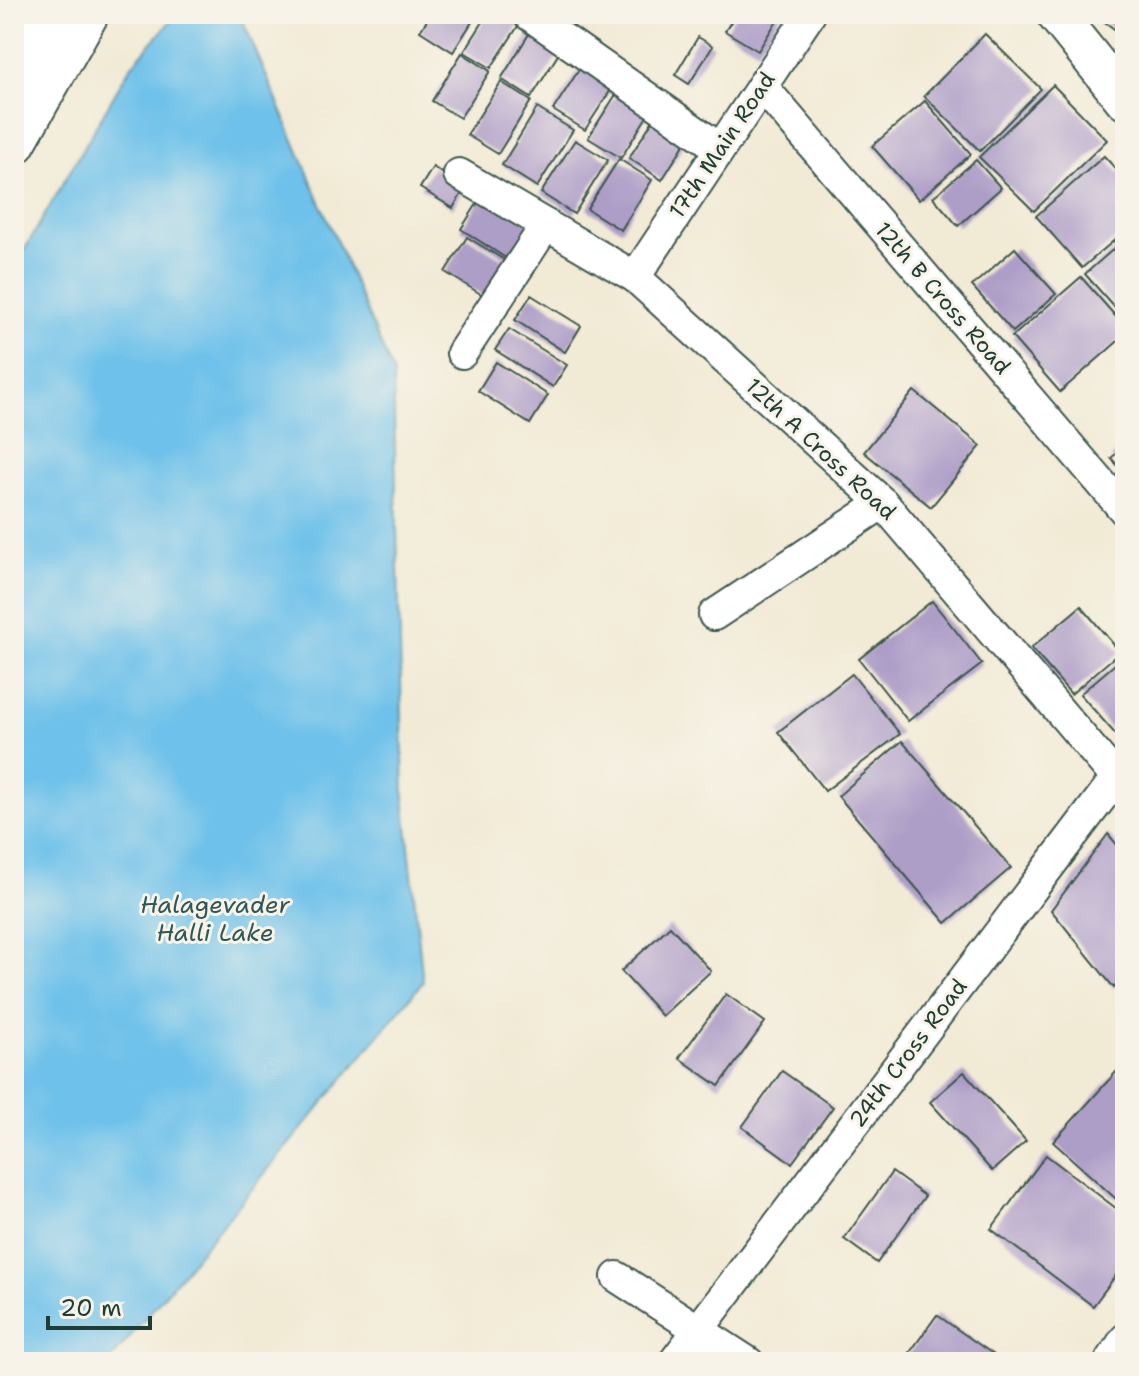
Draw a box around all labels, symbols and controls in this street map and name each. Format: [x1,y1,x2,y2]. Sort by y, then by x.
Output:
street label: 17th Main Road [662,66,782,224]
street label: 12th B Cross Road [869,216,1017,380]
street label: 12th A Cross Road [739,372,903,526]
water label: Halagevader Halli Lake [140,889,290,949]
street label: 24th Cross Road [843,973,973,1133]
scale bar [48,1280,150,1330]
text: 20 m [60,1292,122,1324]

